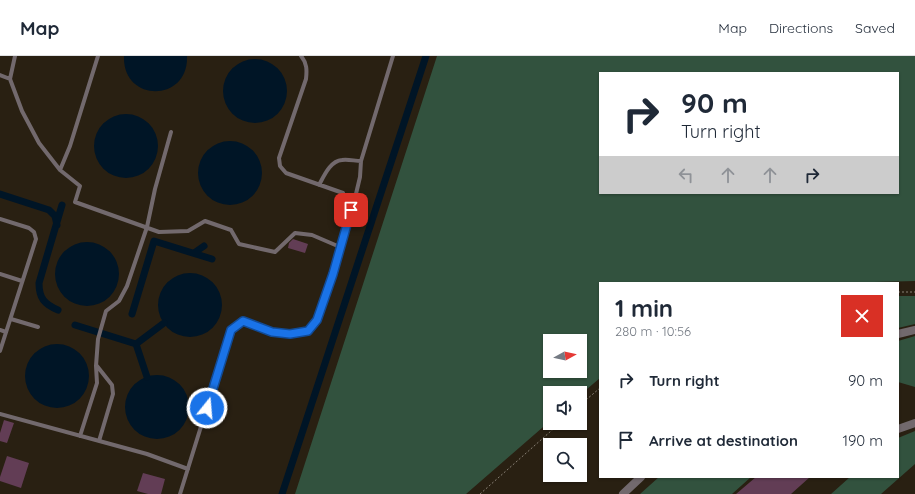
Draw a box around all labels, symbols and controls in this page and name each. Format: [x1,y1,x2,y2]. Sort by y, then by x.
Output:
text: Map [20,16,59,40]
text: Map [718,19,747,37]
text: Directions [769,19,833,37]
text: Saved [855,19,895,37]
text: 90 m [681,85,748,120]
icon: right [615,88,667,140]
text: Turn right [681,120,761,143]
icon: left [675,164,697,186]
icon: ahead [717,164,739,186]
icon: ahead [759,164,781,186]
icon: right [801,164,823,186]
pin [334,193,368,227]
icon: arrive [340,199,362,221]
text: 1 min [615,293,673,323]
button: close [841,295,883,337]
text: 280 m · 10:56 [615,323,691,339]
north arrow [543,334,587,378]
map controls [543,334,587,482]
icon: right [615,369,637,391]
text: Turn right [649,371,720,390]
text: 90 m [848,371,883,390]
button: sound [543,386,587,430]
position arrow [186,387,228,429]
icon: arrive [615,429,637,451]
text: Arrive at destination [649,431,798,450]
text: 190 m [842,431,883,450]
button: search [543,438,587,482]

